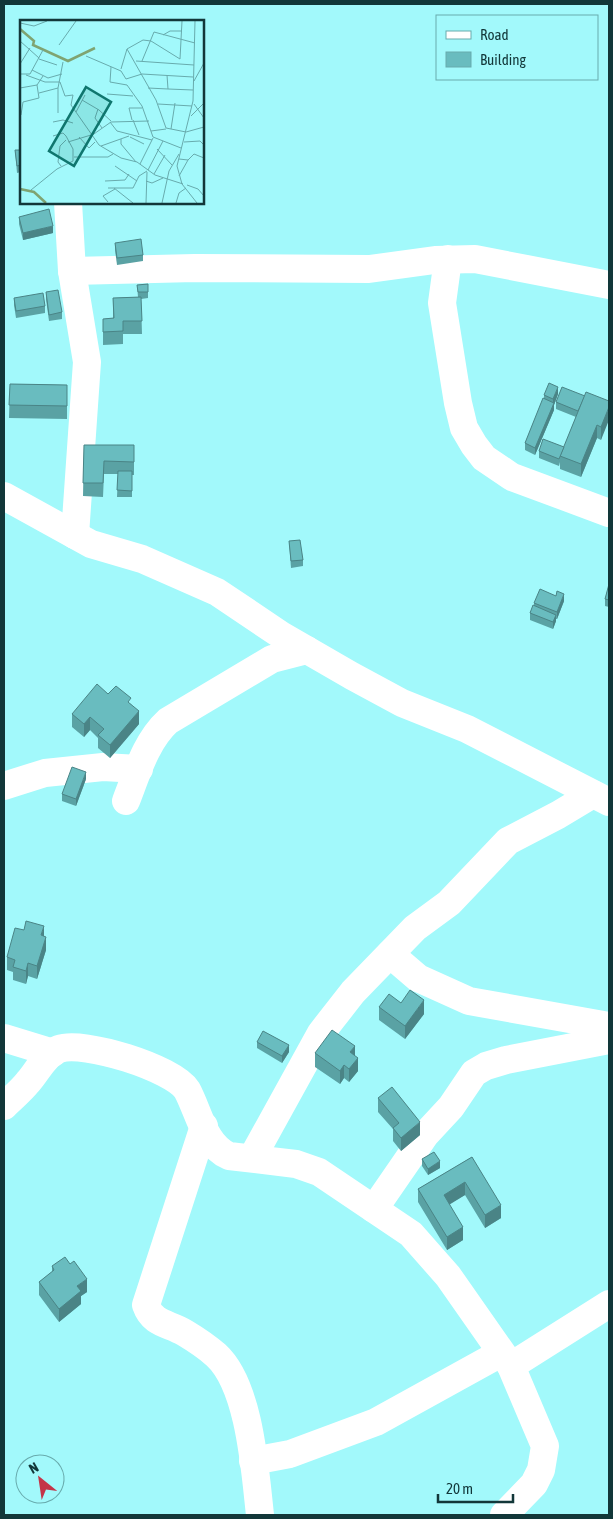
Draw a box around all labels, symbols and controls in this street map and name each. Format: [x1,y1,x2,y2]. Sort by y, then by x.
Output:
legend [436,15,598,80]
inset map [20,20,204,204]
text: Road [480,26,509,43]
text: Building [480,51,526,68]
north arrow [15,1454,65,1504]
text: N [26,1459,41,1477]
scale bar [438,1472,513,1504]
text: 20 m [446,1480,473,1497]

